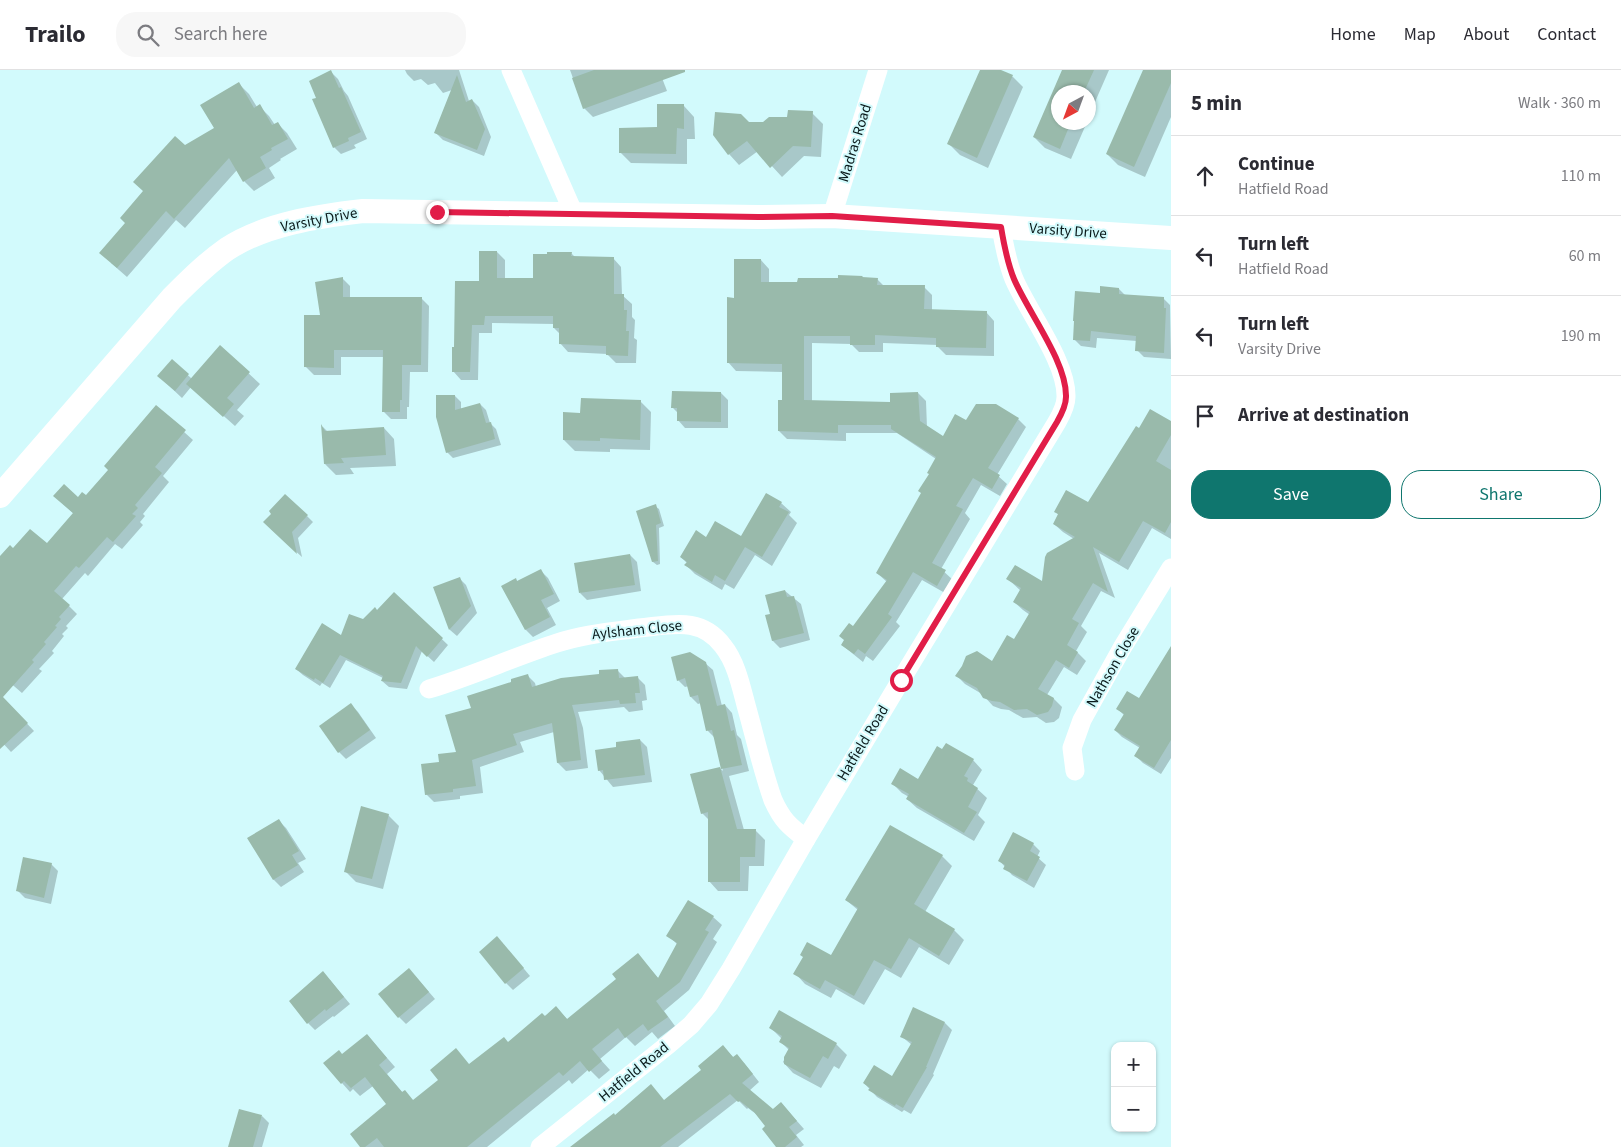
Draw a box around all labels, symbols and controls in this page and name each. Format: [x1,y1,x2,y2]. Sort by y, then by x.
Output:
search box [116,12,466,57]
text: Trailo [25,17,86,52]
icon: search [134,21,162,49]
text: Search here [174,21,267,48]
text: Home [1330,22,1376,47]
text: Map [1404,22,1436,47]
text: About [1464,22,1509,47]
text: Contact [1537,22,1596,47]
north arrow [1051,85,1096,130]
text: 5 min [1191,88,1242,118]
text: Walk · 360 m [1518,92,1601,114]
street label: Madras Road [833,101,877,185]
text: Continue [1238,151,1315,178]
icon: ahead [1191,162,1219,190]
text: 110 m [1561,165,1601,187]
text: Hatfield Road [1238,178,1329,200]
route end [426,201,449,224]
street label: Varsity Drive [279,202,359,238]
street label: Varsity Drive [1029,218,1107,244]
text: Turn left [1238,231,1309,258]
icon: left [1191,242,1219,270]
text: 60 m [1569,245,1601,267]
text: Hatfield Road [1238,258,1329,280]
text: Turn left [1238,311,1309,338]
icon: left [1191,322,1219,350]
text: 190 m [1561,325,1601,347]
text: Varsity Drive [1238,338,1321,360]
icon: arrive [1191,402,1219,430]
text: Arrive at destination [1238,402,1409,429]
button: Save [1191,470,1391,519]
button: Share [1401,470,1601,519]
street label: Aylsham Close [591,615,683,645]
street label: Nathson Close [1081,623,1145,711]
route start [890,669,913,692]
street label: Hatfield Road [832,701,894,785]
street label: Hatfield Road [594,1037,674,1107]
map controls [1111,1042,1156,1132]
button: + [1111,1042,1156,1087]
button: − [1111,1087,1156,1132]

